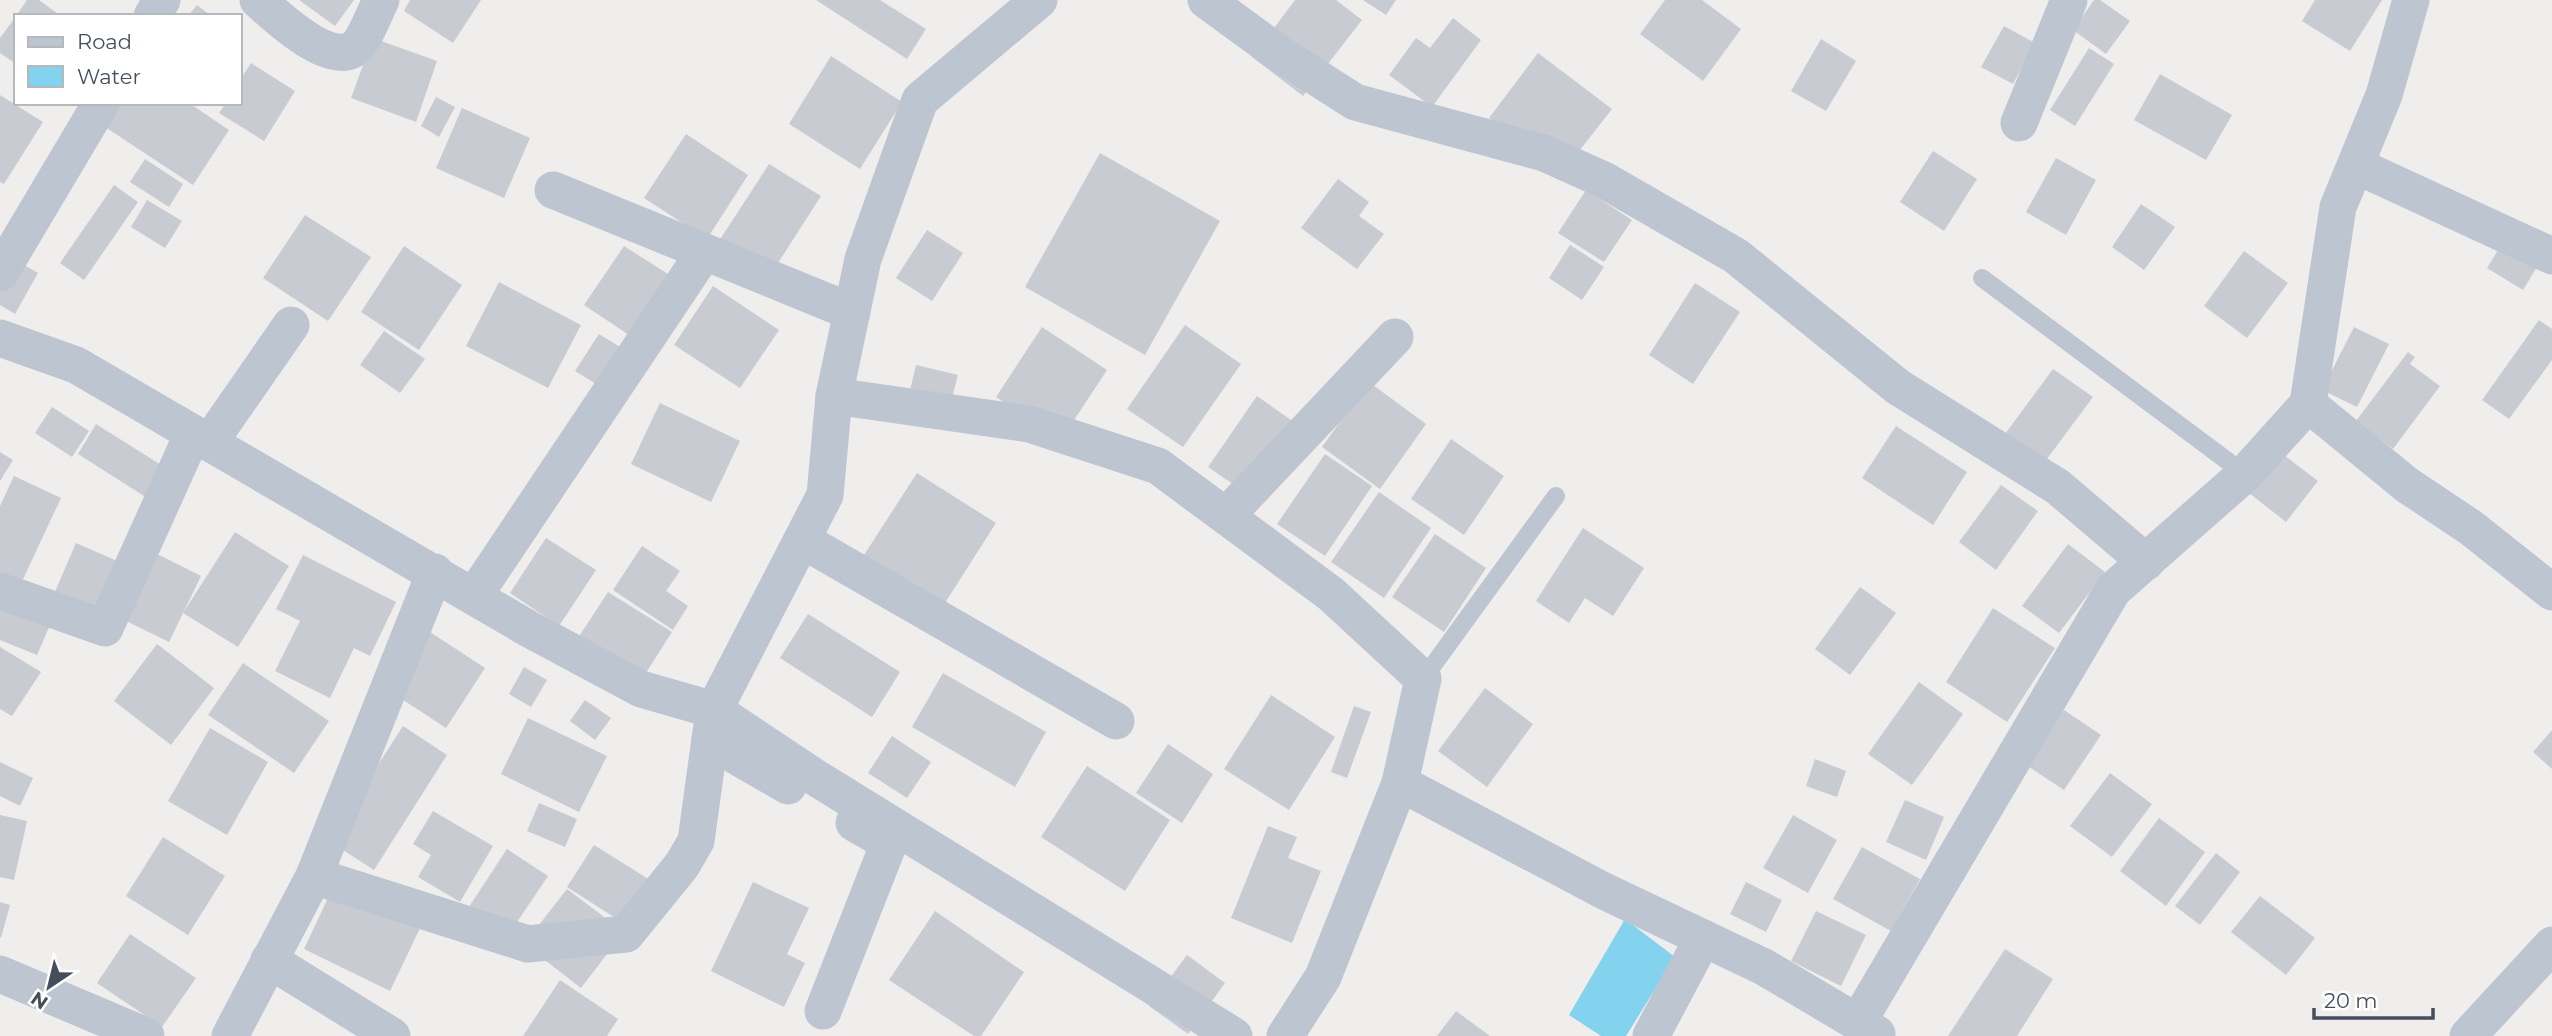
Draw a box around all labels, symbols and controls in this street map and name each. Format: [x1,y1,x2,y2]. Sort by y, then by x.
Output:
legend [14,14,242,105]
text: Road [77,29,132,54]
text: Water [77,64,141,89]
north arrow [14,952,84,1022]
scale bar [2314,976,2433,1020]
text: N [27,987,52,1014]
text: 20 m [2324,988,2378,1013]

